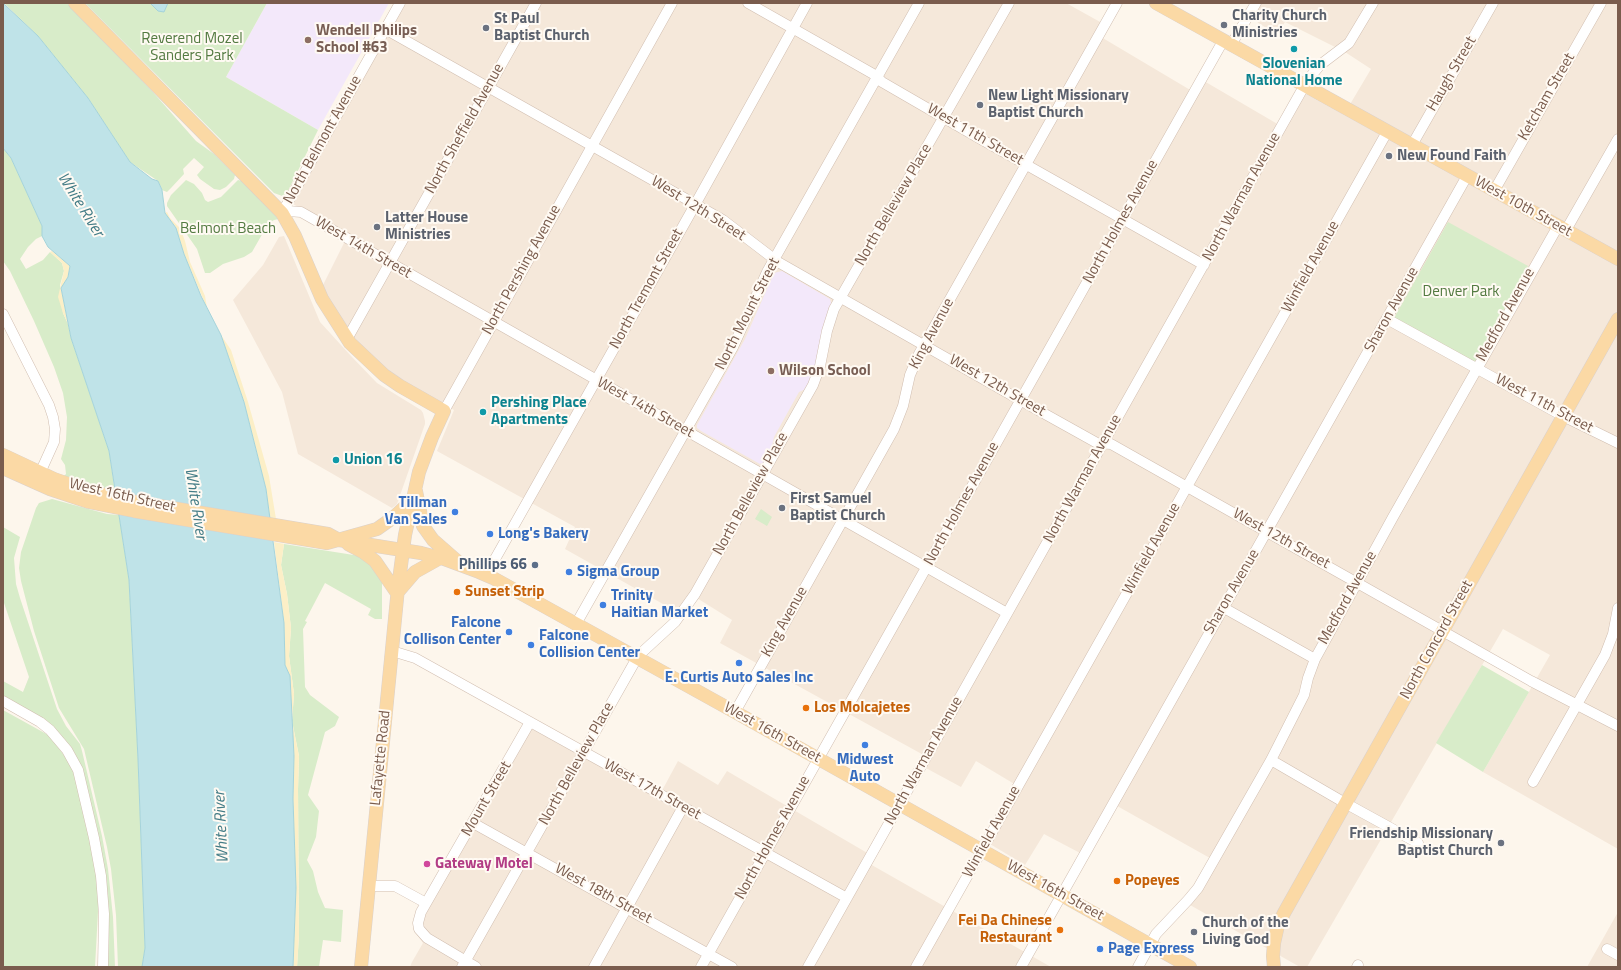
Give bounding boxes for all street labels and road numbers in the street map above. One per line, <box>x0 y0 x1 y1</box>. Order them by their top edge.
street label: Haugh Street <box>1423 33 1481 115</box>
street label: Ketcham Street <box>1515 50 1579 144</box>
street label: North Sheffield Avenue <box>422 61 508 197</box>
street label: North Belmont Avenue <box>280 73 366 207</box>
street label: West 11th Street <box>924 100 1026 170</box>
street label: North Warman Avenue <box>1199 130 1285 264</box>
street label: North Belleview Place <box>852 141 936 269</box>
street label: North Holmes Avenue <box>1080 157 1162 287</box>
street label: West 12th Street <box>647 173 749 245</box>
street label: West 10th Street <box>1471 173 1575 241</box>
street label: North Pershing Avenue <box>479 202 565 338</box>
street label: West 14th Street <box>312 213 414 283</box>
street label: Winfield Avenue <box>1278 218 1344 316</box>
street label: North Tremont Street <box>606 226 688 352</box>
street label: North Mount Street <box>712 255 784 373</box>
street label: Sharon Avenue <box>1361 264 1423 356</box>
street label: Medford Avenue <box>1473 265 1539 365</box>
street label: King Avenue <box>906 295 958 373</box>
street label: West 12th Street <box>946 351 1048 421</box>
street label: West 11th Street <box>1492 371 1596 437</box>
street label: West 14th Street <box>593 374 697 442</box>
street label: North Warman Avenue <box>1040 412 1126 546</box>
street label: North Belleview Place <box>710 429 792 559</box>
street label: North Holmes Avenue <box>921 439 1003 569</box>
street label: West 16th Street <box>67 475 177 517</box>
street label: Winfield Avenue <box>1119 500 1185 598</box>
street label: West 12th Street <box>1229 505 1333 573</box>
street label: Sharon Avenue <box>1200 546 1264 638</box>
street label: Medford Avenue <box>1315 548 1381 648</box>
street label: North Concord Street <box>1397 577 1477 703</box>
street label: King Avenue <box>758 584 812 660</box>
street label: North Warman Avenue <box>881 694 967 828</box>
street label: North Belleview Place <box>536 699 618 829</box>
street label: West 16th Street <box>720 699 824 767</box>
street label: Lafayette Road <box>367 710 395 806</box>
street label: West 17th Street <box>600 756 704 824</box>
street label: Mount Street <box>458 758 516 840</box>
street label: North Holmes Avenue <box>732 773 814 903</box>
street label: Winfield Avenue <box>959 783 1025 881</box>
street label: West 16th Street <box>1003 857 1107 925</box>
street label: West 18th Street <box>551 860 655 928</box>

